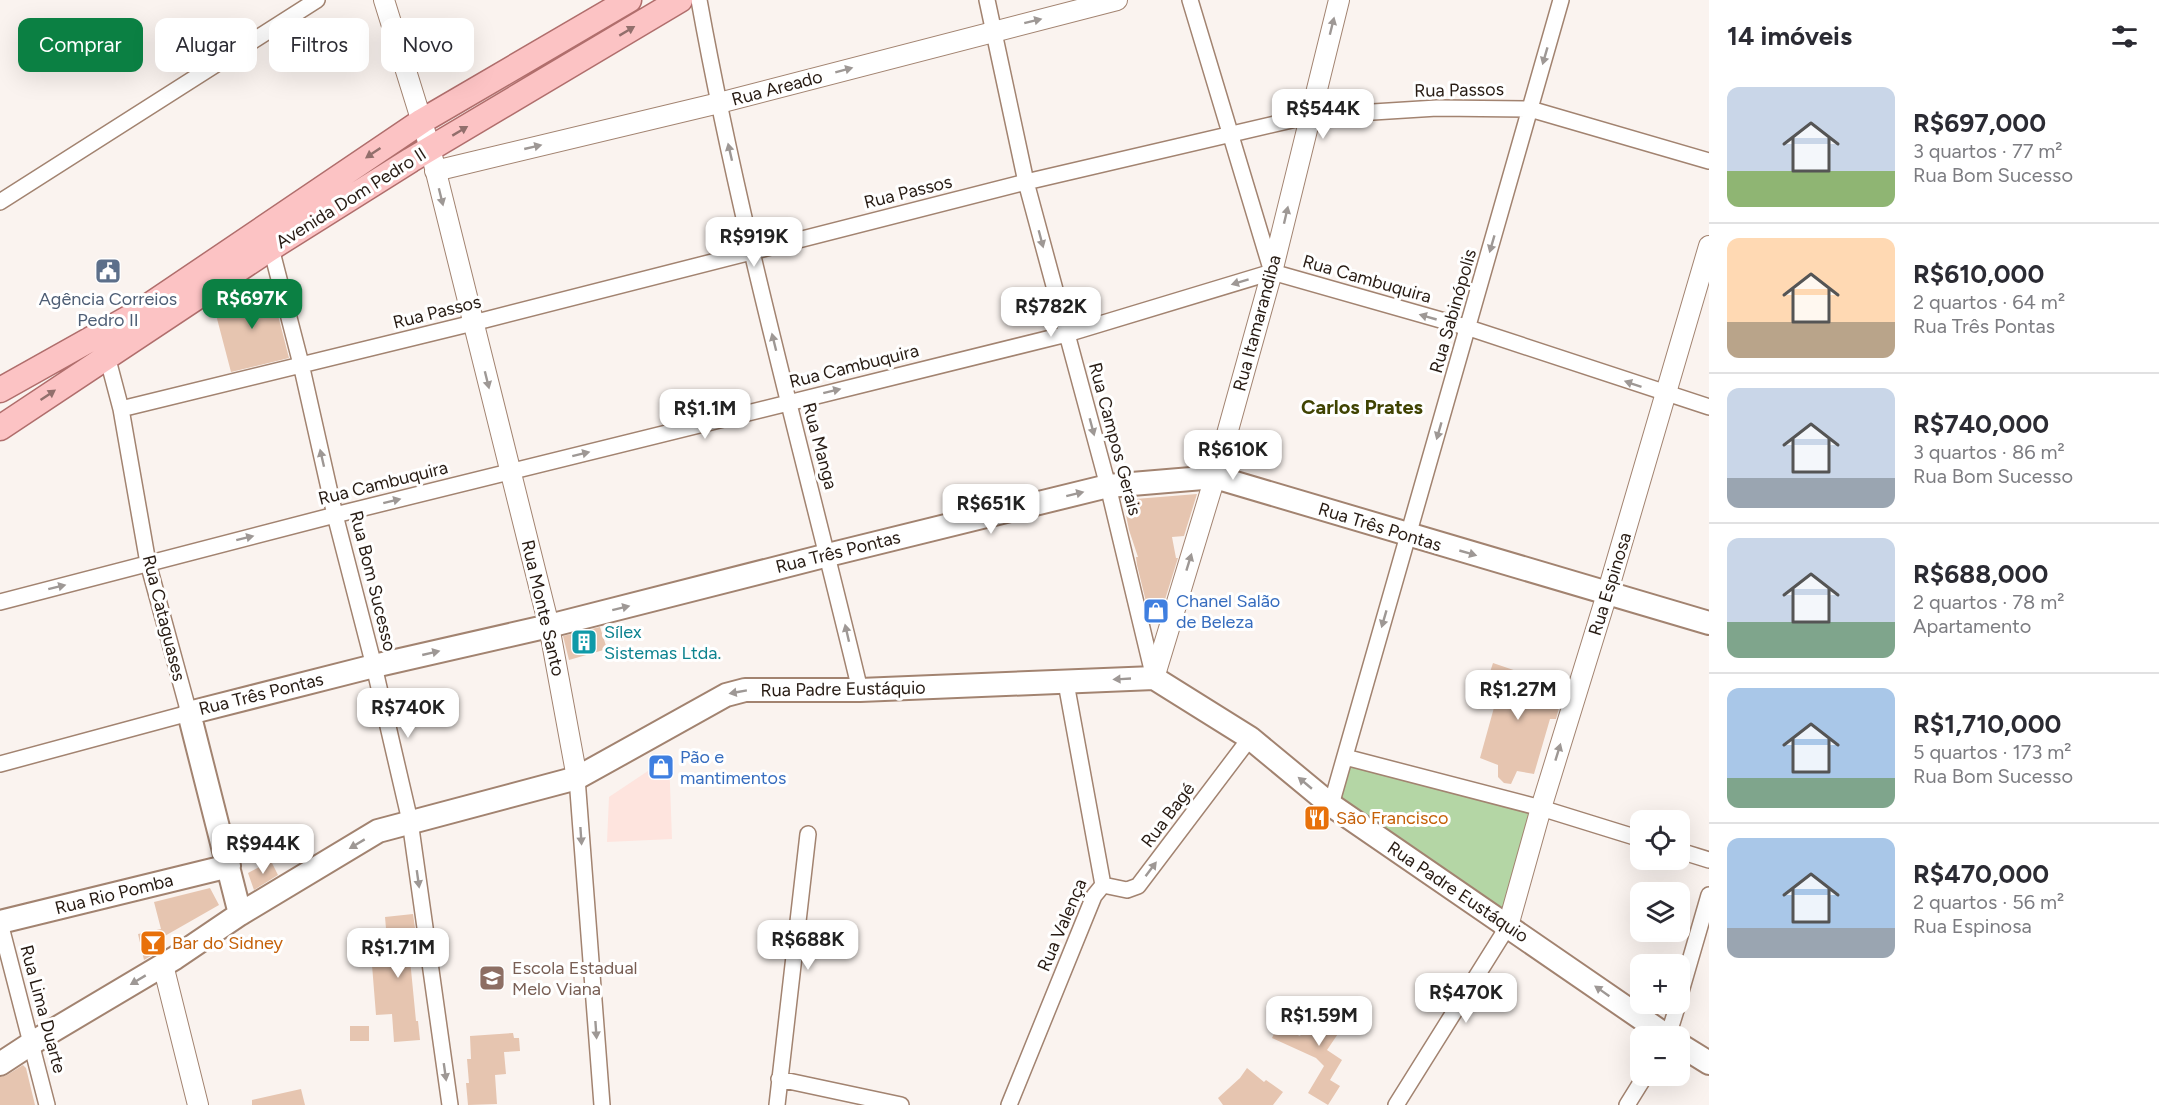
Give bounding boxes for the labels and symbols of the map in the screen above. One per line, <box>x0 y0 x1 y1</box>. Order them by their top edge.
one-way arrow <box>1024 16 1042 25</box>
one-way arrow <box>1328 17 1338 35</box>
one-way arrow <box>619 26 635 37</box>
one-way arrow <box>1540 47 1549 65</box>
street label: Rua Areado <box>729 65 825 111</box>
one-way arrow <box>835 65 853 75</box>
street label: Rua Passos <box>1414 78 1504 102</box>
pin: R$544K <box>1274 89 1372 140</box>
one-way arrow <box>452 125 468 136</box>
one-way arrow <box>523 142 542 152</box>
street label: Avenida Dom Pedro II <box>272 143 430 253</box>
one-way arrow <box>724 143 734 161</box>
one-way arrow <box>366 147 382 159</box>
street label: Rua Passos <box>862 170 954 214</box>
one-way arrow <box>437 188 447 207</box>
one-way arrow <box>1281 206 1291 225</box>
pin: R$919K <box>705 217 803 268</box>
one-way arrow <box>1037 229 1047 248</box>
one-way arrow <box>1487 235 1497 253</box>
street label: Rua Sabinópolis <box>1425 246 1481 376</box>
street label: Rua Cambuquira <box>1300 250 1434 308</box>
street label: Rua Itamarandiba <box>1228 253 1286 393</box>
public building icon: Agência Correios Pedro II <box>93 256 123 286</box>
one-way arrow <box>1231 278 1249 287</box>
pin: R$697K <box>203 279 301 330</box>
pin: R$782K <box>1002 287 1100 338</box>
place label: Agência Correios Pedro II <box>39 288 177 331</box>
street label: Rua Passos <box>391 290 483 334</box>
one-way arrow <box>1419 311 1437 321</box>
one-way arrow <box>768 333 778 351</box>
street label: Rua Cambuquira <box>787 339 921 393</box>
street label: Rua Campos Gerais <box>1084 360 1146 518</box>
one-way arrow <box>483 371 493 389</box>
one-way arrow <box>1624 378 1642 388</box>
one-way arrow <box>822 386 841 396</box>
one-way arrow <box>40 389 56 401</box>
pin: R$1.1M <box>656 389 754 440</box>
district label: Carlos Prates <box>1301 395 1423 419</box>
street label: Rua Manga <box>798 400 842 492</box>
one-way arrow <box>1088 418 1097 436</box>
one-way arrow <box>1434 422 1443 440</box>
pin: R$610K <box>1184 430 1282 481</box>
one-way arrow <box>572 448 590 458</box>
one-way arrow <box>317 449 327 467</box>
street label: Rua Cambuquira <box>316 456 450 510</box>
pin: R$651K <box>942 484 1040 535</box>
one-way arrow <box>1066 488 1084 498</box>
one-way arrow <box>383 496 401 505</box>
street label: Rua Três Pontas <box>1316 498 1444 556</box>
street label: Rua Bom Sucesso <box>345 508 401 654</box>
street label: Rua Três Pontas <box>773 526 903 578</box>
street label: Rua Espinosa <box>1584 530 1636 638</box>
one-way arrow <box>236 533 255 543</box>
street label: Rua Monte Santo <box>517 538 569 678</box>
one-way arrow <box>1459 549 1477 558</box>
one-way arrow <box>1185 552 1194 570</box>
street label: Rua Cataguases <box>138 553 190 683</box>
one-way arrow <box>48 582 66 591</box>
place label: Chanel Salão de Beleza <box>1176 590 1280 633</box>
shop icon: Chanel Salão de Beleza <box>1141 596 1171 626</box>
one-way arrow <box>612 602 630 612</box>
one-way arrow <box>1379 610 1388 628</box>
place label: Sílex Sistemas Ltda. <box>604 621 721 664</box>
one-way arrow <box>841 624 851 642</box>
building icon: Sílex Sistemas Ltda. <box>569 627 599 657</box>
one-way arrow <box>422 647 441 657</box>
street label: Rua Três Pontas <box>196 668 326 720</box>
pin: R$1.27M <box>1463 670 1573 721</box>
one-way arrow <box>1112 675 1131 684</box>
street label: Rua Padre Eustáquio <box>760 677 926 701</box>
pin: R$740K <box>359 688 457 739</box>
one-way arrow <box>729 688 748 697</box>
one-way arrow <box>1554 743 1563 761</box>
place label: Pão e mantimentos <box>680 746 786 789</box>
shop icon: Pão e mantimentos <box>646 752 676 782</box>
one-way arrow <box>1297 777 1312 789</box>
street label: Rua Bagé <box>1136 778 1200 852</box>
restaurant icon: São Francisco <box>1302 803 1332 833</box>
place label: São Francisco <box>1336 807 1448 829</box>
pin: R$944K <box>214 824 312 875</box>
one-way arrow <box>577 826 586 845</box>
street label: Rua Padre Eustáquio <box>1383 837 1533 947</box>
one-way arrow <box>349 838 365 849</box>
one-way arrow <box>1145 861 1157 876</box>
street label: Rua Rio Pomba <box>53 869 175 919</box>
one-way arrow <box>414 869 423 888</box>
street label: Rua Valença <box>1033 875 1091 975</box>
pin: R$688K <box>759 920 857 971</box>
bar icon: Bar do Sidney <box>138 928 168 958</box>
pin: R$1.71M <box>343 928 453 979</box>
place label: Bar do Sidney <box>172 932 284 954</box>
street label: Rua Lima Duarte <box>15 943 71 1076</box>
place label: Escola Estadual Melo Viana <box>512 957 638 1000</box>
school or university icon: Escola Estadual Melo Viana <box>477 963 507 993</box>
pin: R$470K <box>1417 973 1515 1024</box>
one-way arrow <box>129 975 146 985</box>
one-way arrow <box>1594 985 1610 997</box>
pin: R$1.59M <box>1264 996 1374 1047</box>
one-way arrow <box>591 1021 601 1040</box>
one-way arrow <box>440 1062 450 1081</box>

